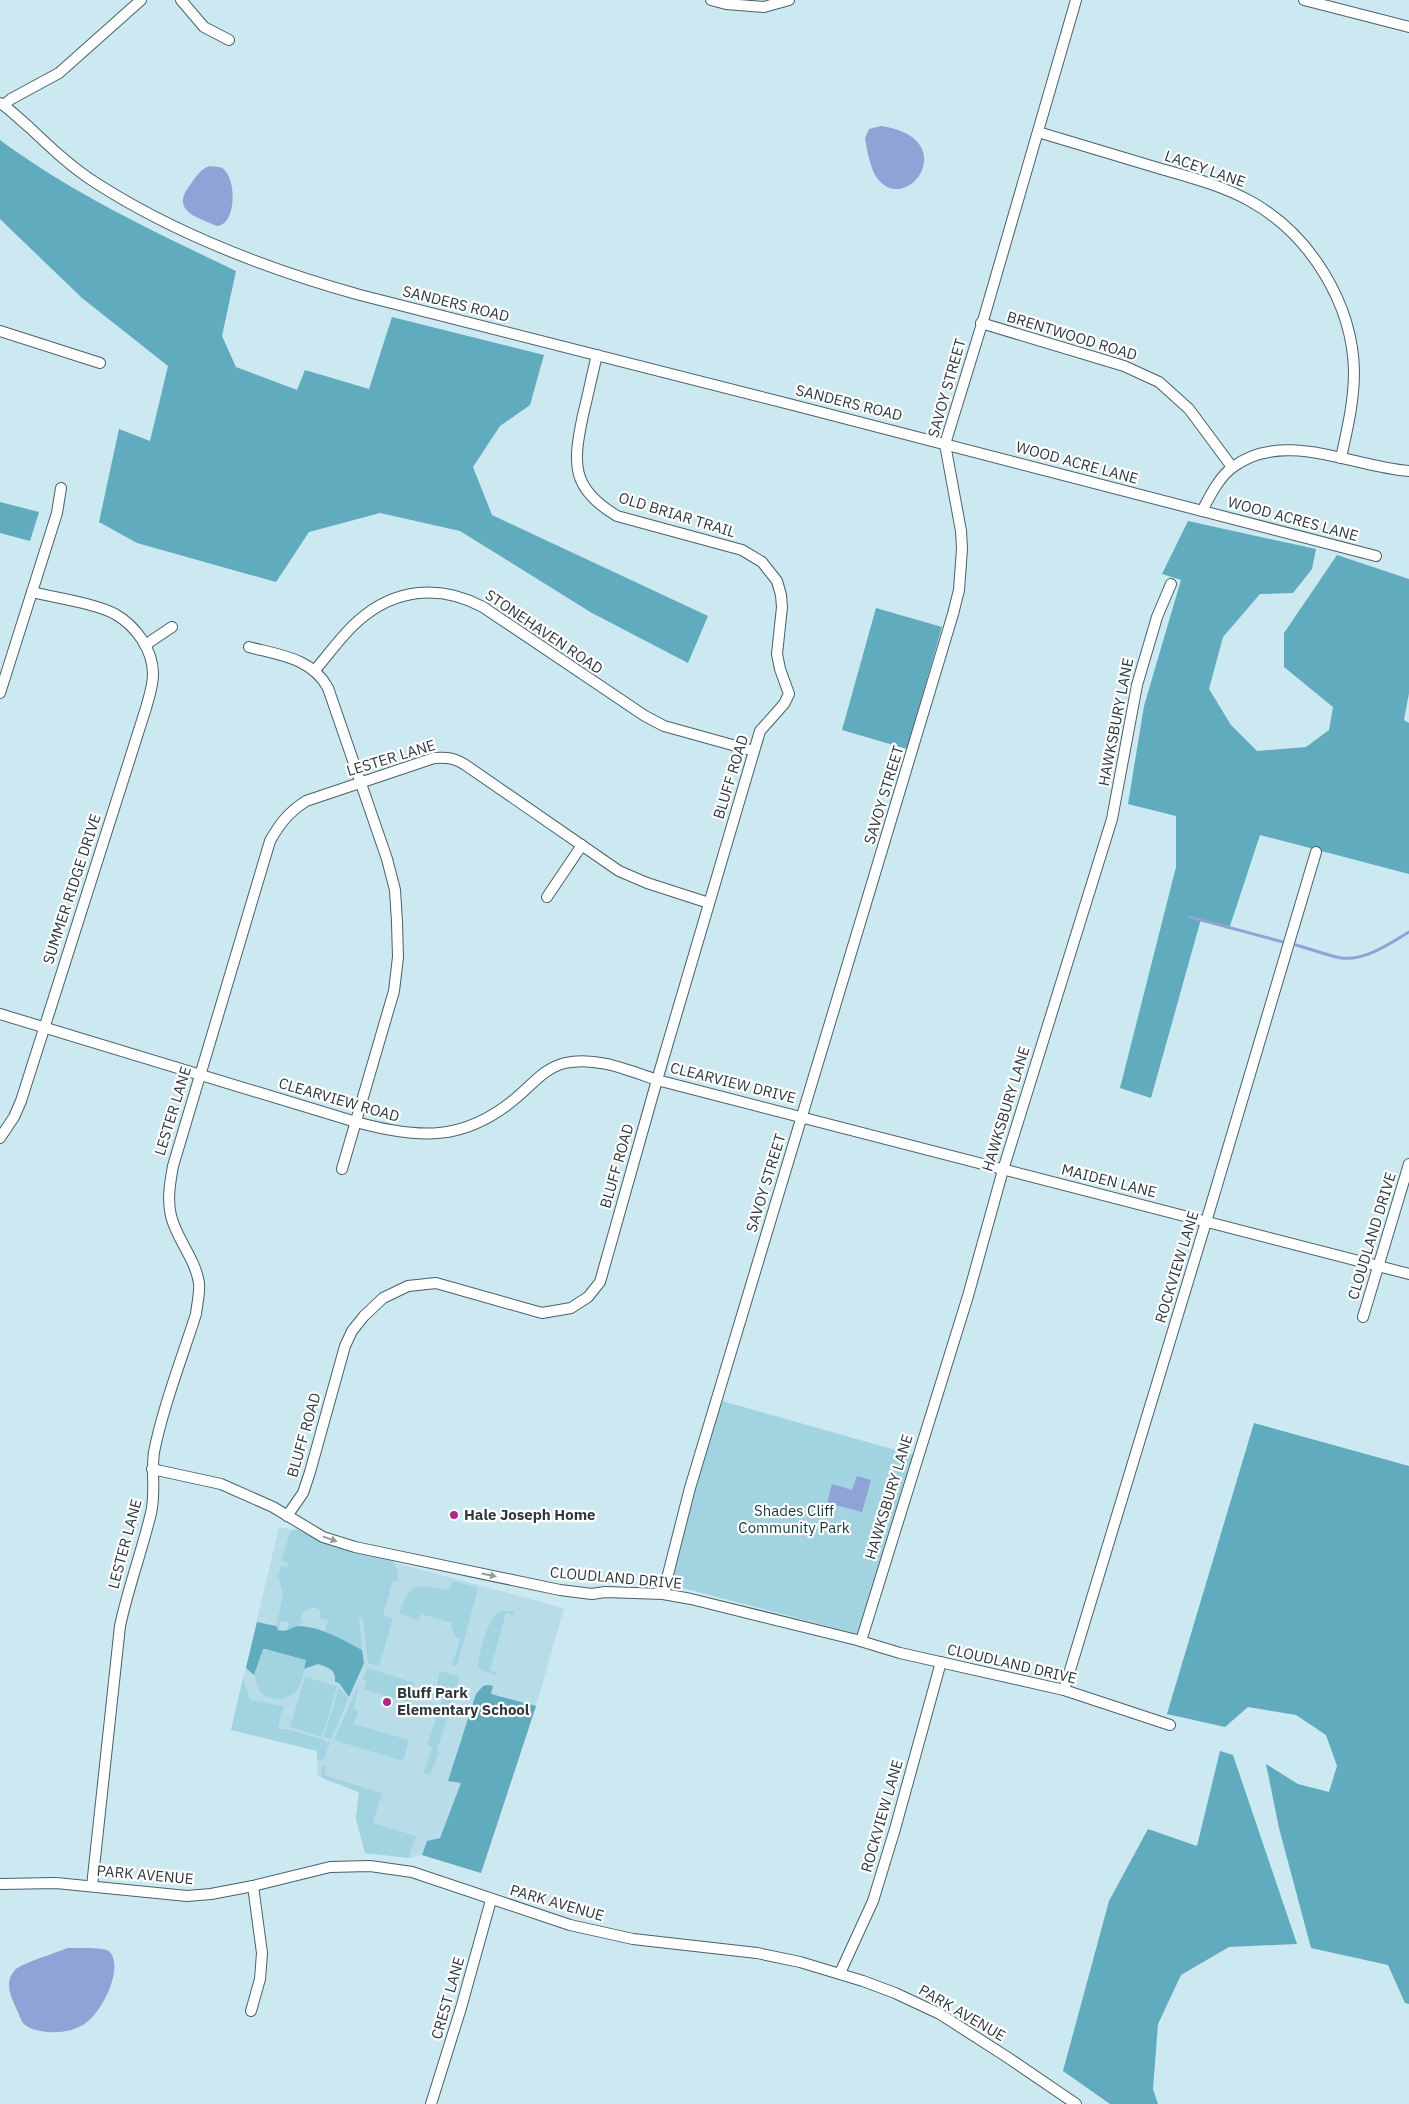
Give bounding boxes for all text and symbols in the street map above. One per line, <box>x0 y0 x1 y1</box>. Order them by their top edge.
street label: LACEY LANE <box>1162 146 1248 191</box>
street label: SANDERS ROAD <box>401 281 511 326</box>
street label: BRENTWOOD ROAD <box>1005 307 1140 364</box>
street label: SAVOY STREET <box>923 336 970 440</box>
street label: SANDERS ROAD <box>794 380 904 425</box>
street label: WOOD ACRE LANE <box>1014 437 1140 488</box>
street label: OLD BRIAR TRAIL <box>616 488 738 541</box>
street label: WOOD ACRES LANE <box>1226 492 1360 545</box>
street label: STONEHAVEN ROAD <box>482 585 607 678</box>
street label: HAWKSBURY LANE <box>1094 656 1137 787</box>
street label: BLUFF ROAD <box>709 733 752 821</box>
street label: LESTER LANE <box>344 735 438 780</box>
street label: SAVOY STREET <box>860 743 908 846</box>
street label: SUMMER RIDGE DRIVE <box>38 811 105 966</box>
street label: HAWKSBURY LANE <box>977 1044 1034 1174</box>
street label: CLEARVIEW DRIVE <box>668 1058 798 1107</box>
street label: LESTER LANE <box>150 1064 195 1158</box>
street label: CLEARVIEW ROAD <box>277 1073 402 1126</box>
street label: BLUFF ROAD <box>595 1121 638 1210</box>
street label: SAVOY STREET <box>742 1131 790 1234</box>
street label: MAIDEN LANE <box>1060 1159 1159 1202</box>
street label: CLOUDLAND DRIVE <box>1343 1170 1400 1302</box>
street label: ROCKVIEW LANE <box>1150 1208 1203 1325</box>
street label: BLUFF ROAD <box>282 1390 325 1479</box>
street label: HAWKSBURY LANE <box>860 1432 917 1562</box>
street label: LESTER LANE <box>103 1497 146 1591</box>
park label: Shades Cliff Community Park <box>738 1501 850 1537</box>
place label: Hale Joseph Home <box>464 1505 596 1524</box>
marker: Hale Joseph Home <box>448 1509 460 1521</box>
one-way arrow <box>323 1536 338 1543</box>
street label: CLOUDLAND DRIVE <box>549 1562 683 1593</box>
one-way arrow <box>481 1572 497 1580</box>
street label: CLOUDLAND DRIVE <box>945 1639 1079 1688</box>
place label: Bluff Park Elementary School <box>397 1683 530 1719</box>
marker: Bluff Park Elementary School <box>381 1696 393 1708</box>
street label: ROCKVIEW LANE <box>856 1757 907 1874</box>
street label: PARK AVENUE <box>96 1861 194 1888</box>
street label: PARK AVENUE <box>508 1880 606 1925</box>
street label: CREST LANE <box>427 1954 468 2041</box>
street label: PARK AVENUE <box>915 1980 1009 2045</box>

